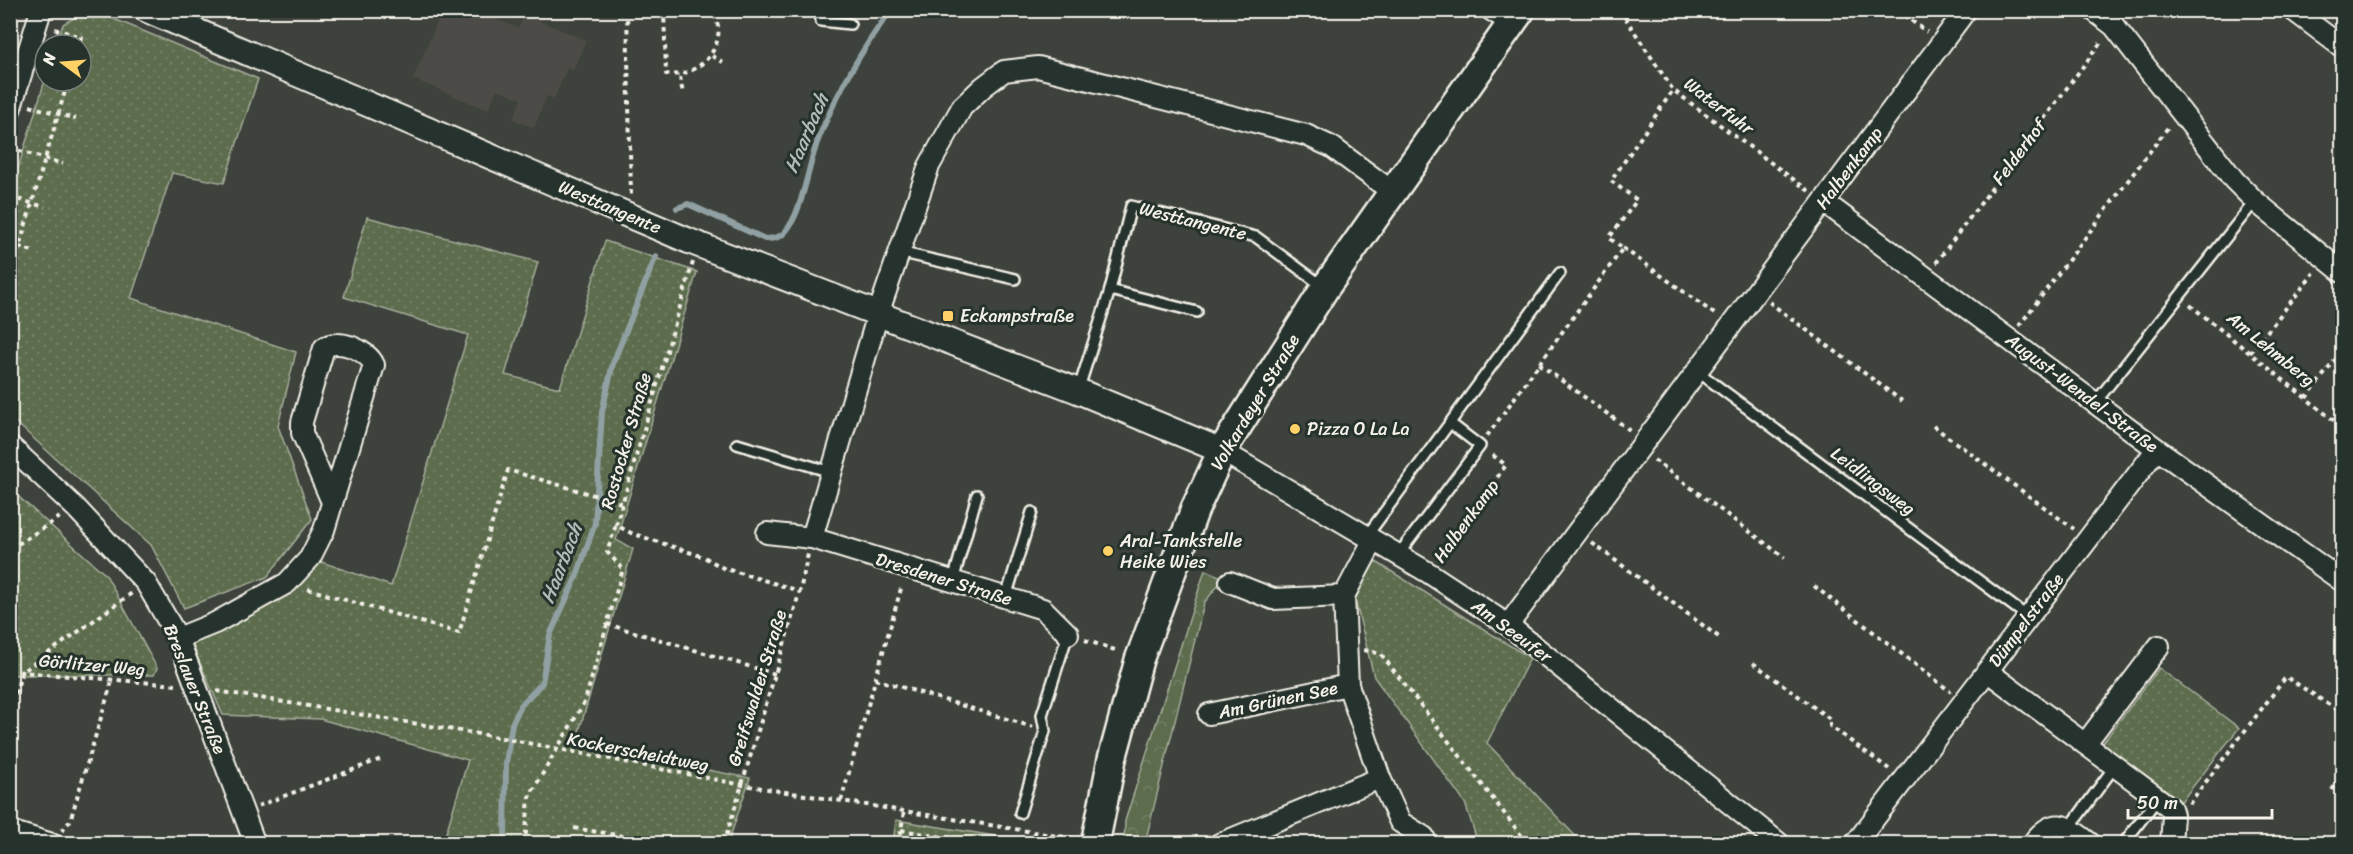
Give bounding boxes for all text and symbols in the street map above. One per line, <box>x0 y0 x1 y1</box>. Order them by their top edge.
north arrow <box>33 33 93 93</box>
text: N <box>33 49 65 69</box>
street label: Waterfuhr <box>1677 69 1763 144</box>
water label: Haarbach <box>774 86 839 179</box>
street label: Felderhof <box>1983 110 2056 192</box>
street label: Halbenkamp <box>1807 119 1891 217</box>
street label: Westtangente <box>553 171 667 243</box>
street label: Westtangente <box>1136 192 1250 250</box>
place label: Eckampstraße <box>960 300 1074 332</box>
street label: Am Lehmberg <box>2219 302 2323 395</box>
marker: Eckampstraße <box>941 309 955 323</box>
street label: August-Wendel-Straße <box>1998 324 2166 462</box>
street label: Volkardeyer Straße <box>1201 327 1309 477</box>
street label: Rostocker Straße <box>591 369 661 513</box>
place label: Pizza O La La <box>1307 413 1409 445</box>
marker: Pizza O La La <box>1288 422 1302 436</box>
street label: Leidlingsweg <box>1823 438 1923 524</box>
street label: Halbenkamp <box>1424 472 1508 570</box>
water label: Haarbach <box>530 516 593 608</box>
place label: Aral-Tankstelle Heike Wies <box>1119 525 1242 578</box>
street label: Dresdener Straße <box>872 543 1016 615</box>
marker: Aral-Tankstelle Heike Wies <box>1101 544 1115 558</box>
street label: Dümpelstraße <box>1980 565 2073 674</box>
street label: Am Seeufer <box>1464 590 1561 673</box>
street label: Greifswalder Straße <box>718 606 796 770</box>
street label: Breslauer Straße <box>154 619 236 759</box>
street label: Görlitzer Weg <box>38 644 146 686</box>
street label: Am Grünen See <box>1214 672 1341 728</box>
street label: Kockerscheidtweg <box>564 723 712 781</box>
scale bar <box>2128 782 2272 820</box>
text: 50 m <box>2137 787 2178 819</box>

